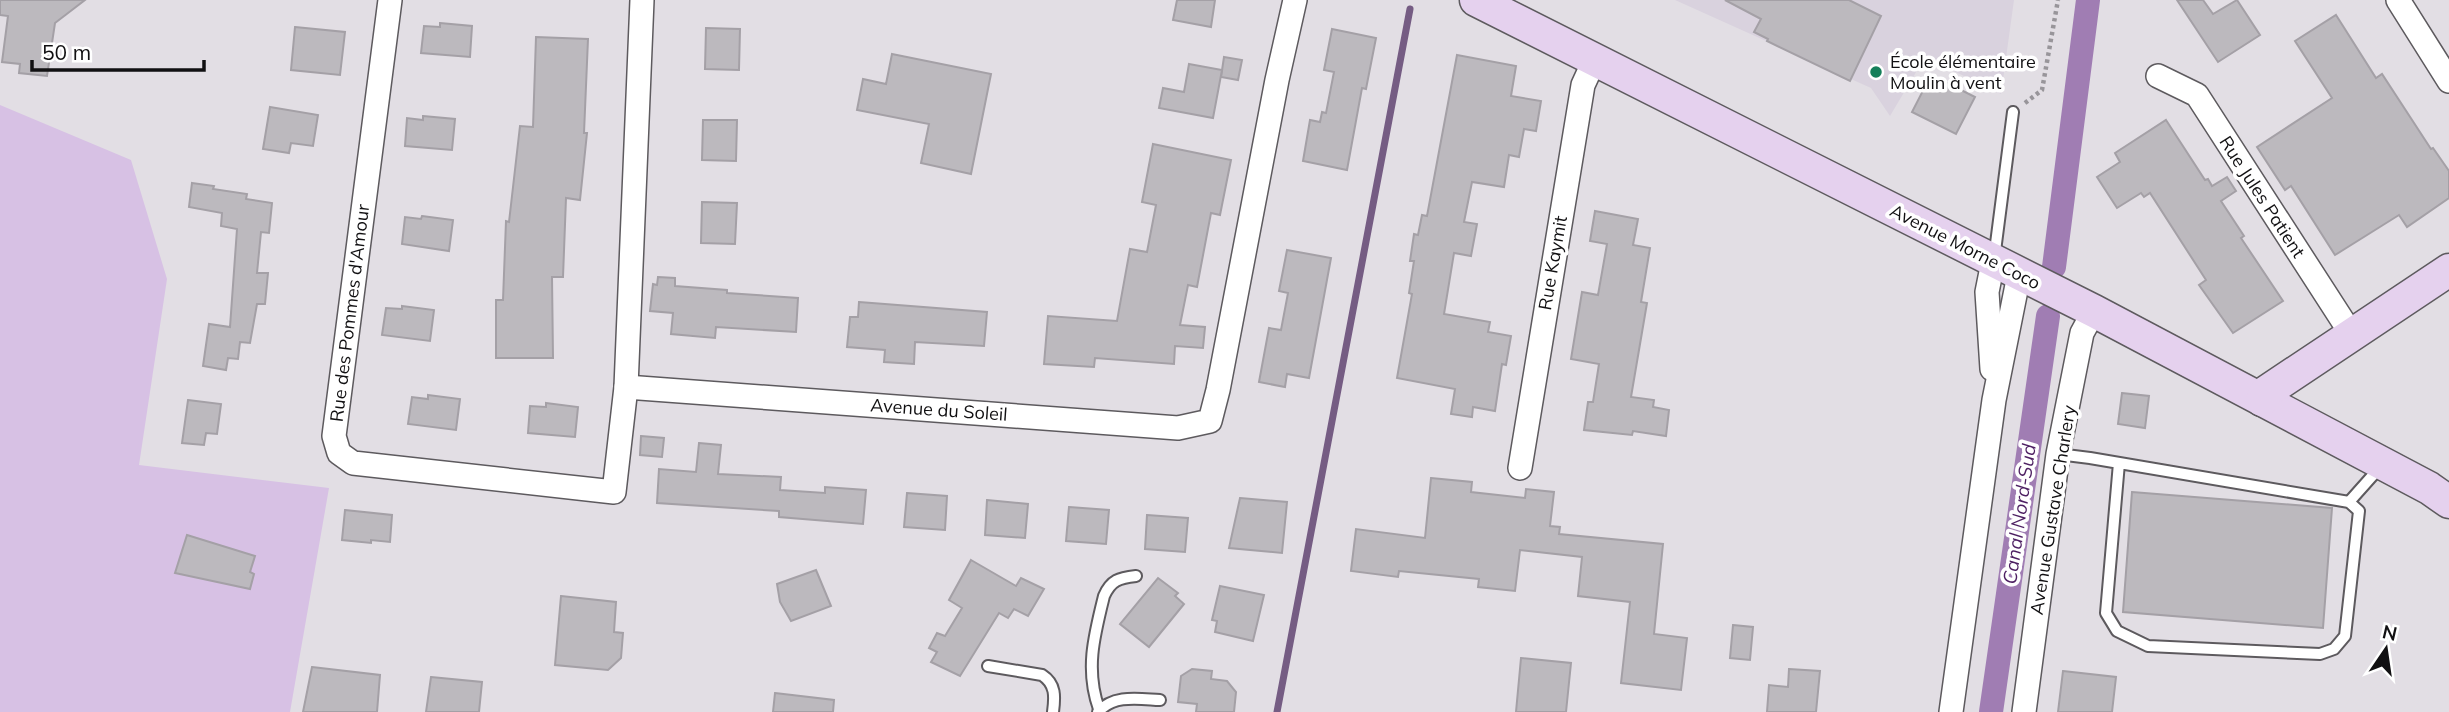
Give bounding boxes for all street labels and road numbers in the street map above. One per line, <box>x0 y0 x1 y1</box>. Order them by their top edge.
street label: Rue Jules Patient <box>2214 131 2310 262</box>
street label: Avenue Morne Coco <box>1886 199 2044 294</box>
street label: Rue des Pommes d'Amour <box>325 202 374 423</box>
street label: Rue Kaymit <box>1533 214 1572 312</box>
street label: Avenue du Soleil <box>870 393 1008 426</box>
street label: Avenue Gustave Charlery <box>2025 403 2080 616</box>

